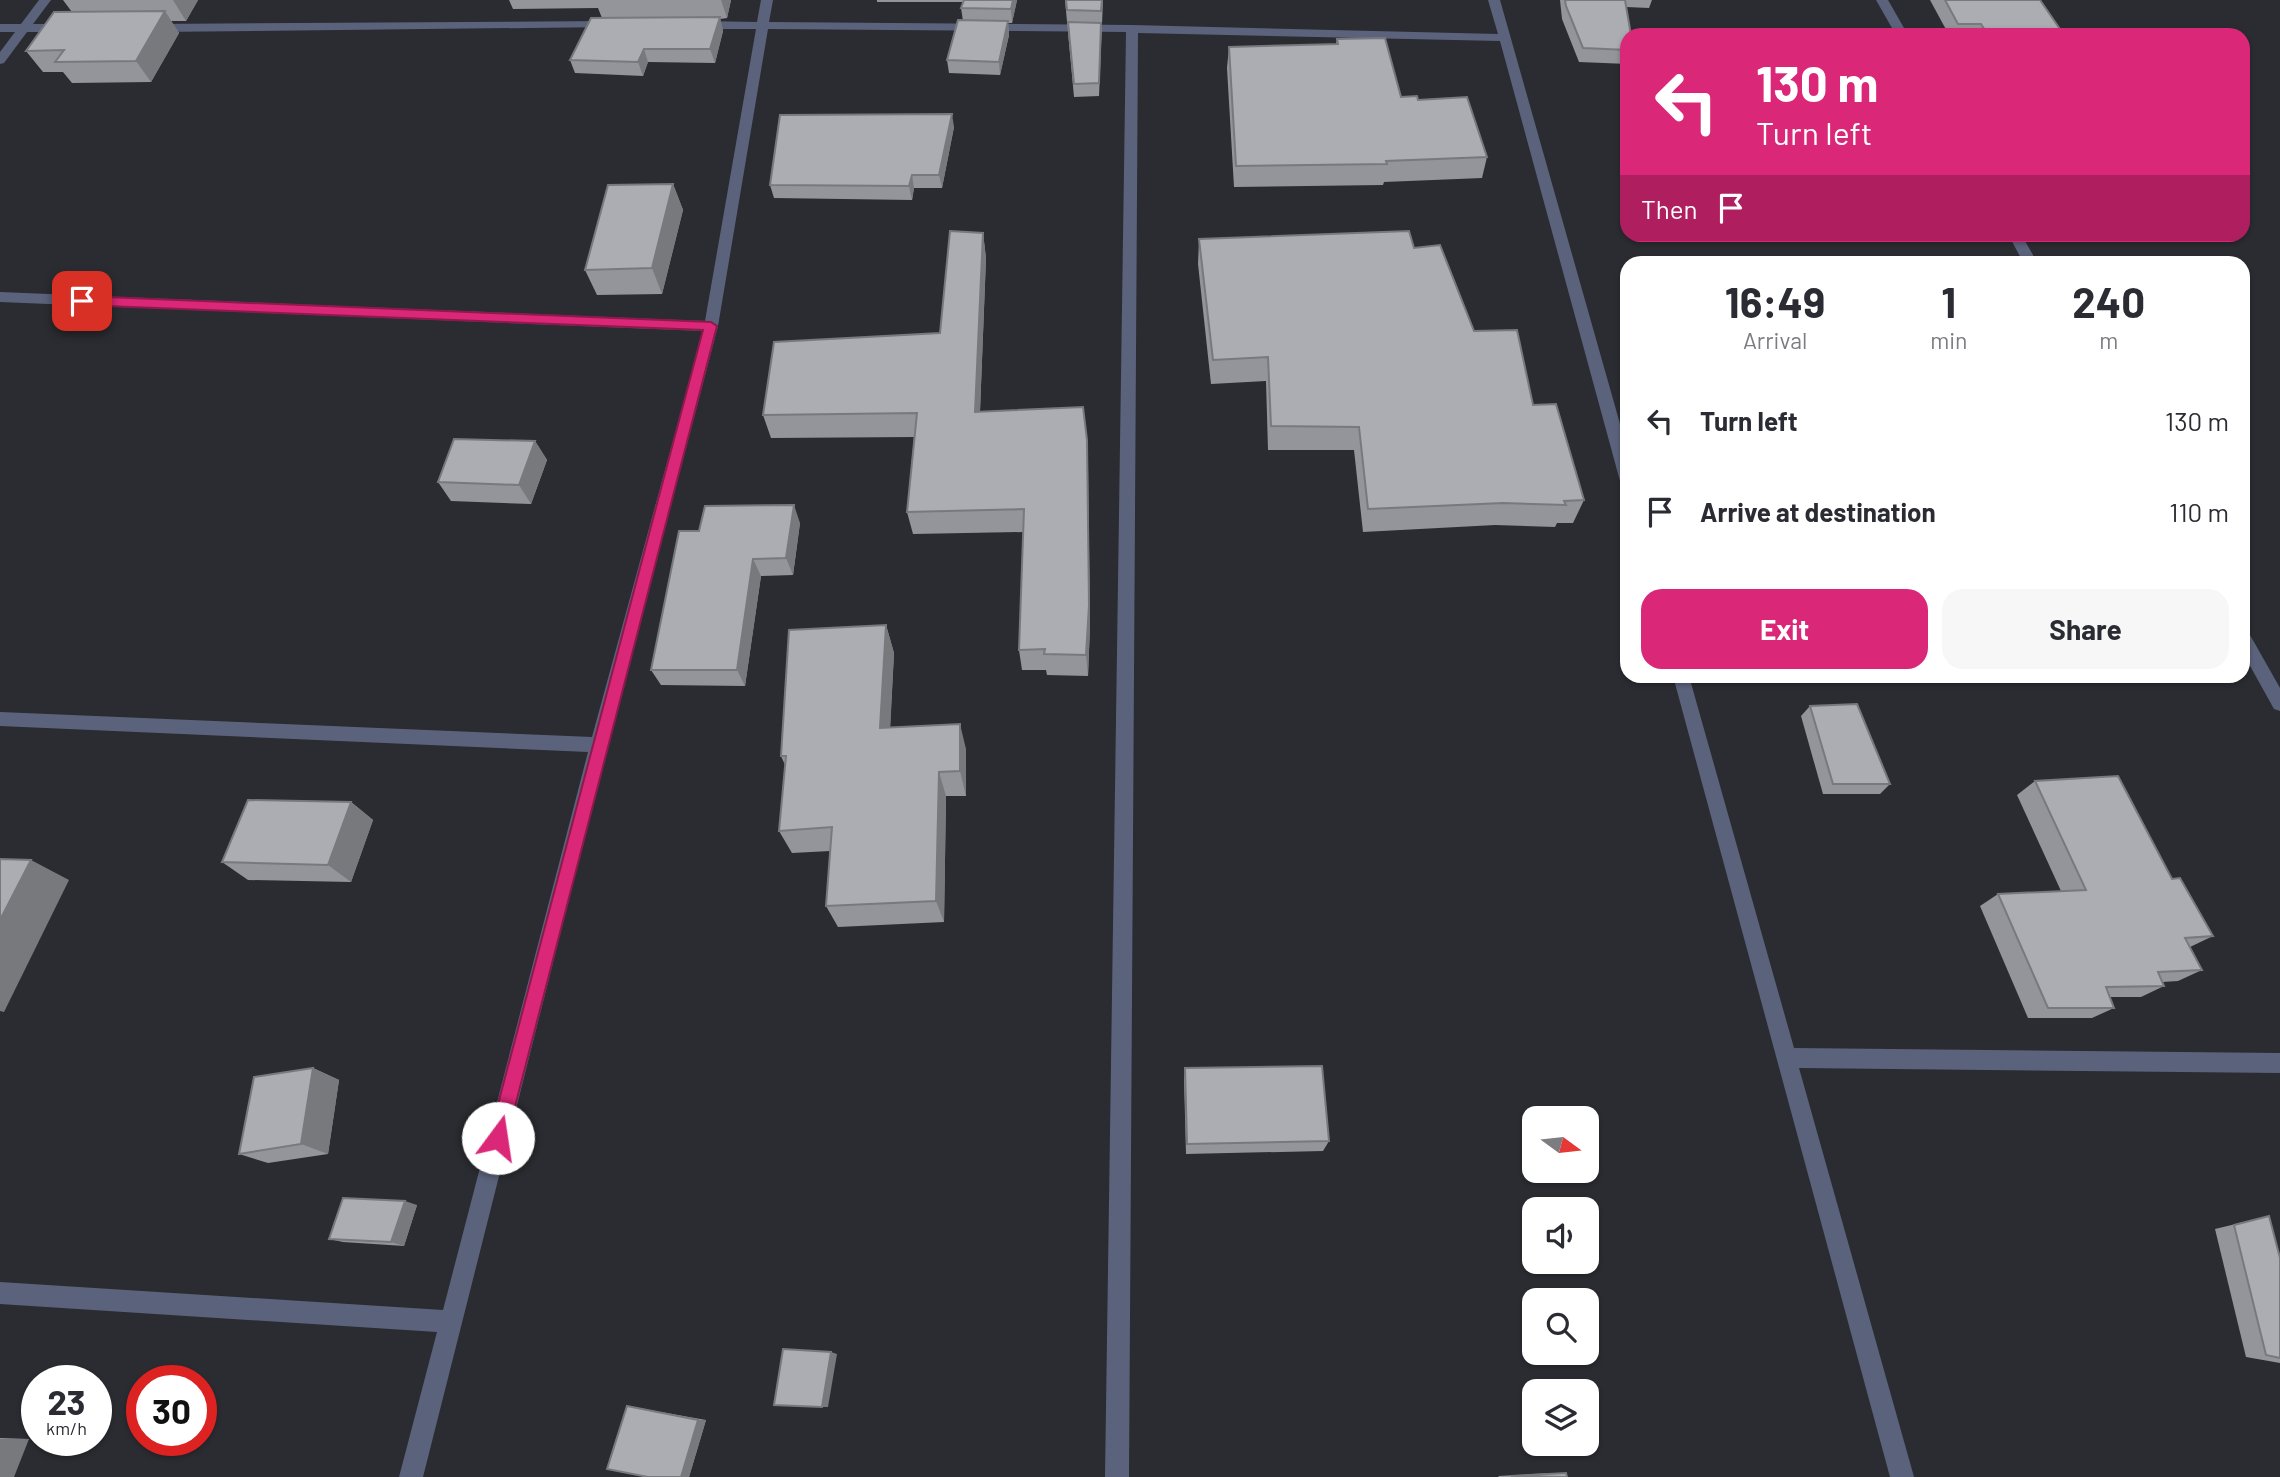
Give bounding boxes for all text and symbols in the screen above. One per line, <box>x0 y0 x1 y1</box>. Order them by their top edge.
text: 130 m <box>1756 53 1878 112</box>
icon: left <box>1641 56 1732 147</box>
text: Turn left <box>1756 113 1873 151</box>
icon: arrive <box>1712 189 1750 227</box>
text: Then <box>1641 193 1698 224</box>
pin <box>52 271 112 331</box>
text: 16:49 <box>1725 276 1825 326</box>
text: 1 <box>1941 276 1956 326</box>
text: 240 <box>2072 276 2145 326</box>
icon: arrive <box>63 282 101 320</box>
text: Arrival <box>1743 326 1807 354</box>
text: min <box>1930 326 1967 354</box>
text: m <box>2099 326 2118 354</box>
icon: left <box>1641 402 1679 440</box>
text: Turn left <box>1700 405 1798 436</box>
text: 130 m <box>2165 405 2229 436</box>
icon: arrive <box>1641 493 1679 531</box>
text: Arrive at destination <box>1700 496 1936 527</box>
text: 110 m <box>2169 496 2229 527</box>
button: Exit <box>1641 589 1928 669</box>
button: Share <box>1942 589 2229 669</box>
position arrow <box>461 1101 535 1175</box>
north arrow <box>1522 1106 1600 1183</box>
map controls <box>1522 1106 1599 1456</box>
button: sound <box>1522 1197 1599 1274</box>
button: search <box>1522 1288 1599 1365</box>
speed limit sign: 30 <box>126 1365 217 1456</box>
button: layers <box>1522 1379 1599 1456</box>
text: 23 <box>47 1380 86 1422</box>
text: km/h <box>46 1417 87 1439</box>

